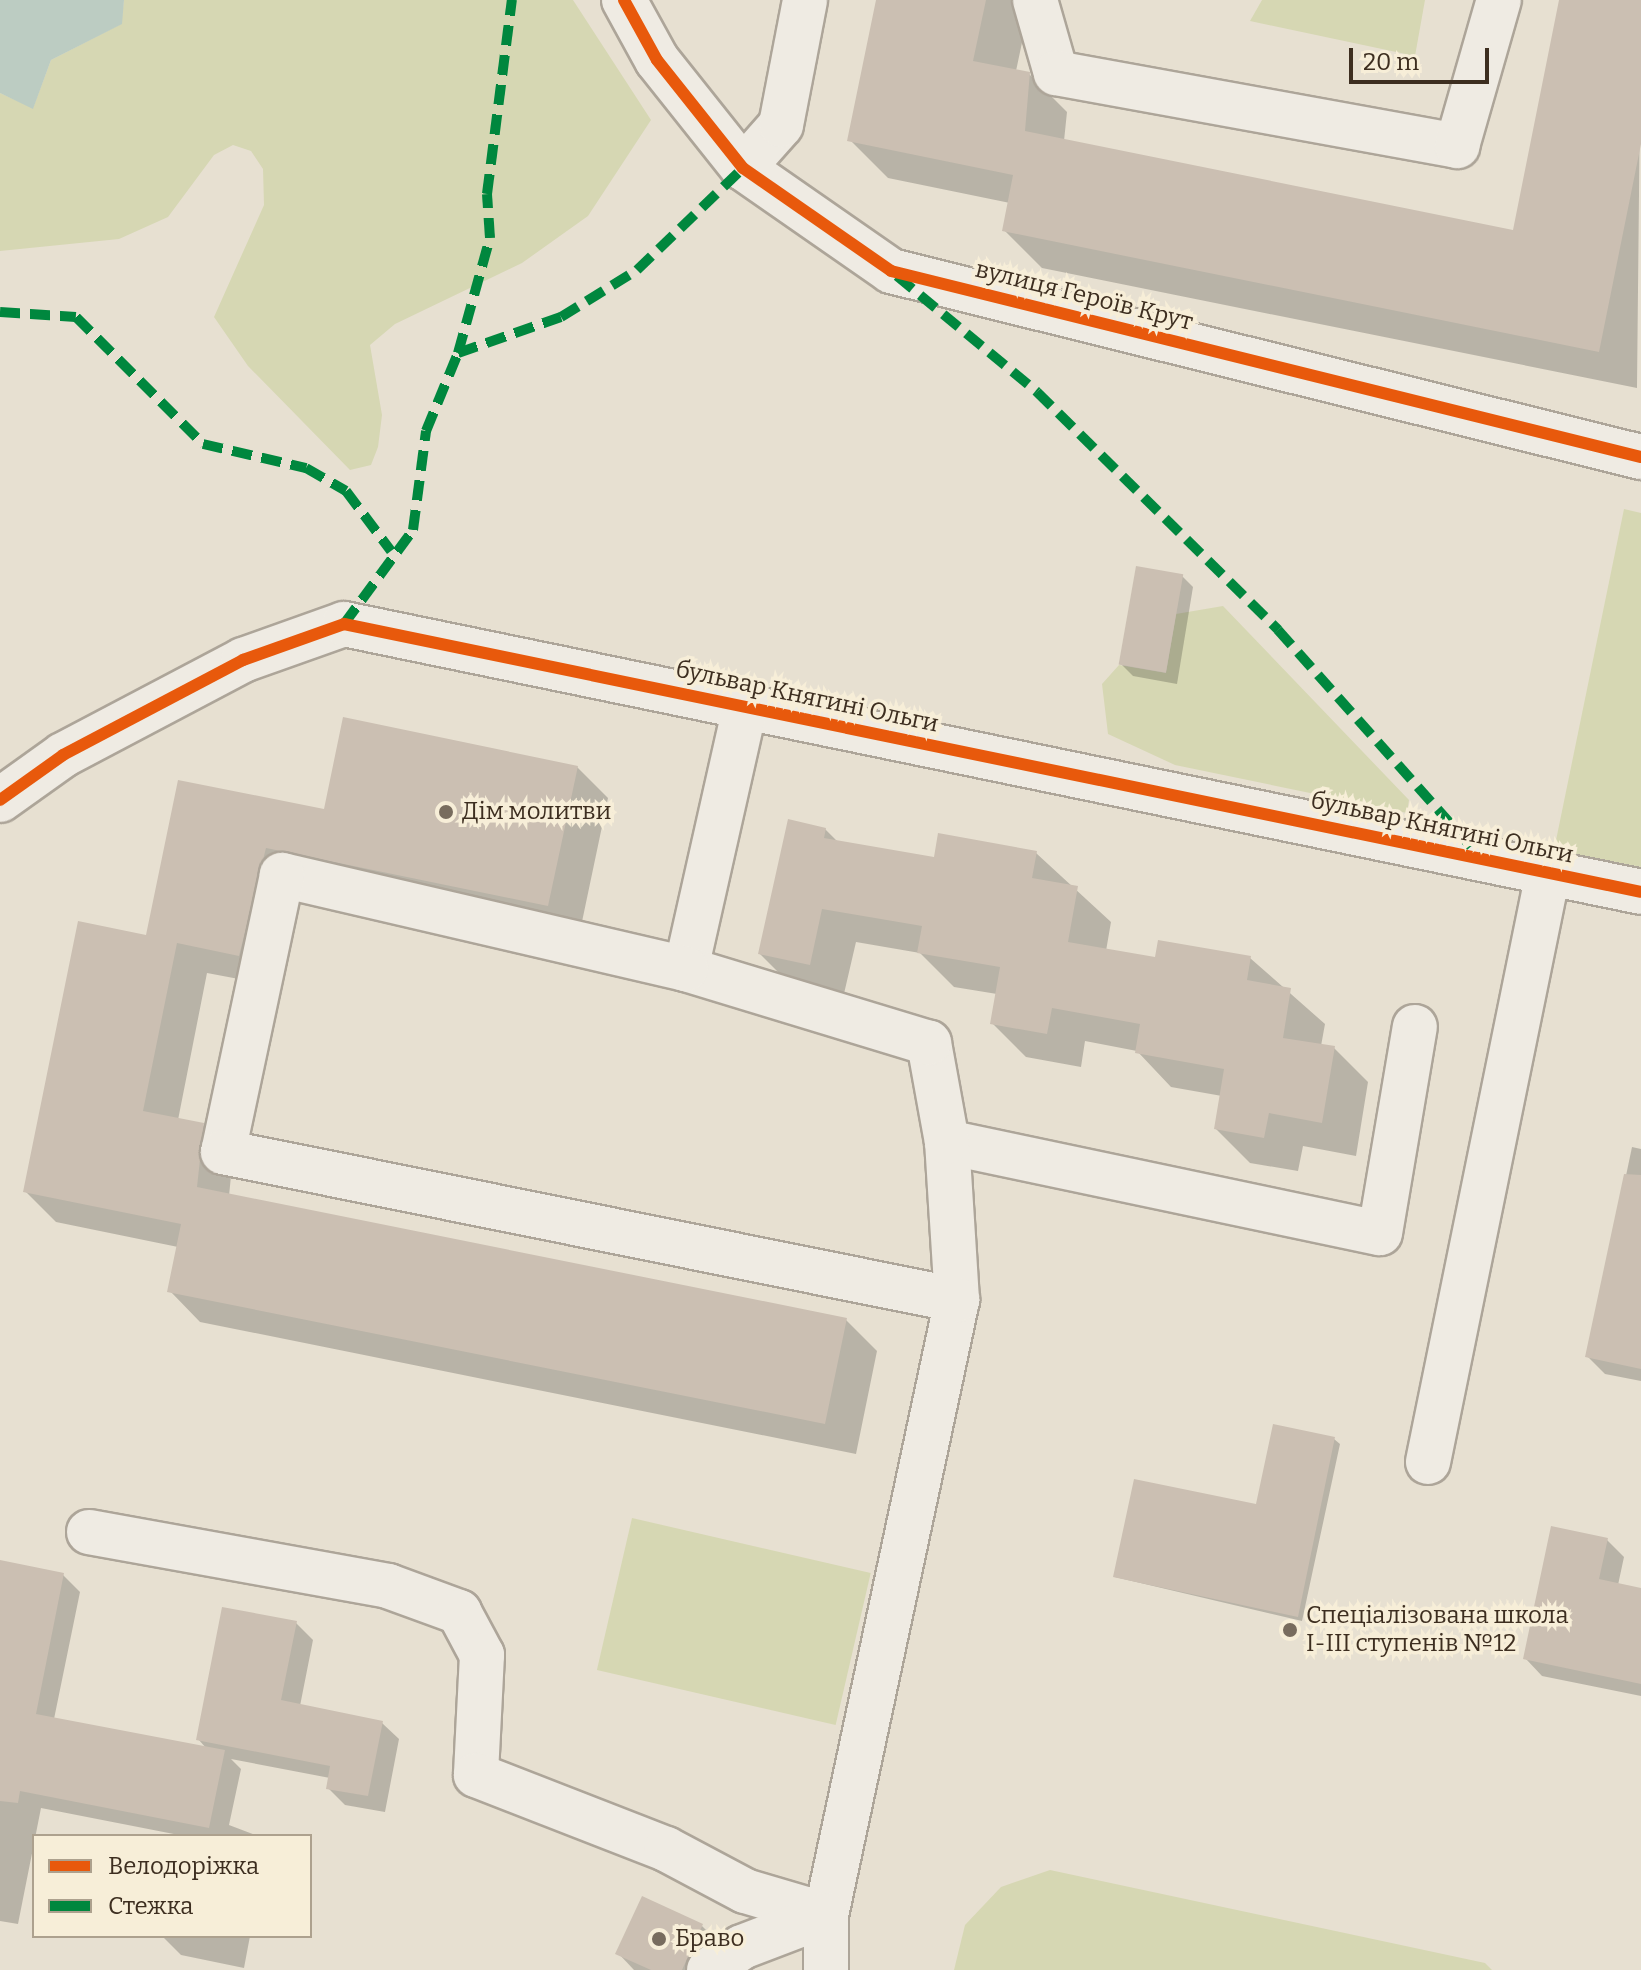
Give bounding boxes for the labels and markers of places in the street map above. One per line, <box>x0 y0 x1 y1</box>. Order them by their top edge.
place label: Дім молитви <box>462 798 611 826</box>
marker: Дім молитви <box>437 803 455 821</box>
place label: Спеціалізована школа І-ІІІ ступенів №12 <box>1306 1602 1569 1658</box>
marker: Спеціалізована школа І-ІІІ ступенів №12 <box>1281 1621 1299 1639</box>
place label: Браво <box>675 1925 744 1953</box>
marker: Браво <box>650 1930 668 1948</box>

